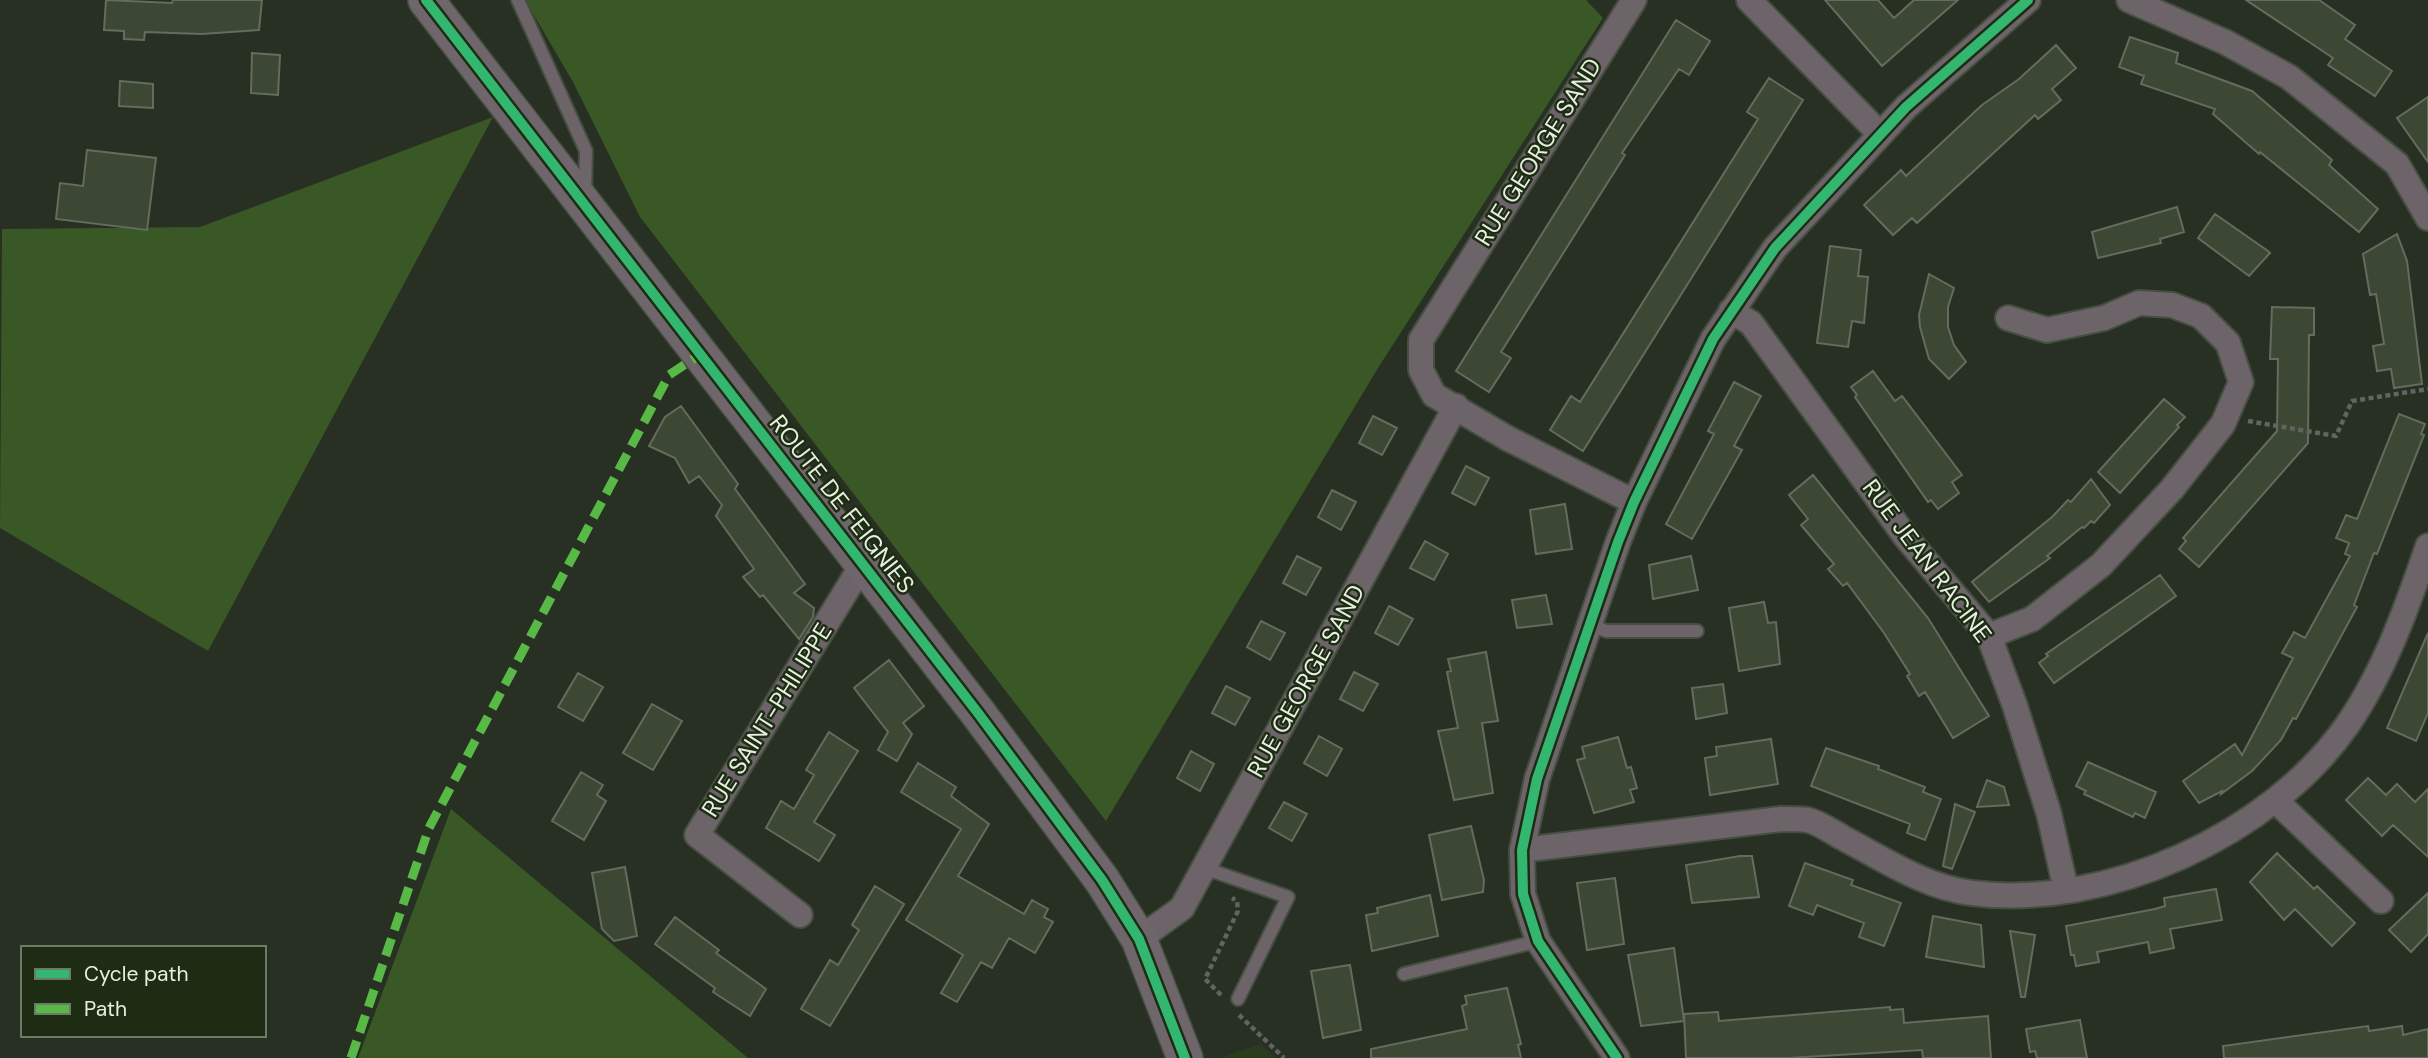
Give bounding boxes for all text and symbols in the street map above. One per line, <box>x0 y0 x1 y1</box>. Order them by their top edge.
street label: RUE GEORGE SAND <box>1467 52 1608 251</box>
street label: ROUTE DE FEIGNIES <box>763 408 922 599</box>
street label: RUE JEAN RACINE <box>1856 473 1999 649</box>
street label: RUE GEORGE SAND <box>1240 579 1371 783</box>
street label: RUE SAINT-PHILIPPE <box>694 617 839 822</box>
legend <box>21 946 266 1037</box>
text: Cycle path <box>84 960 189 988</box>
text: Path <box>84 995 127 1023</box>

